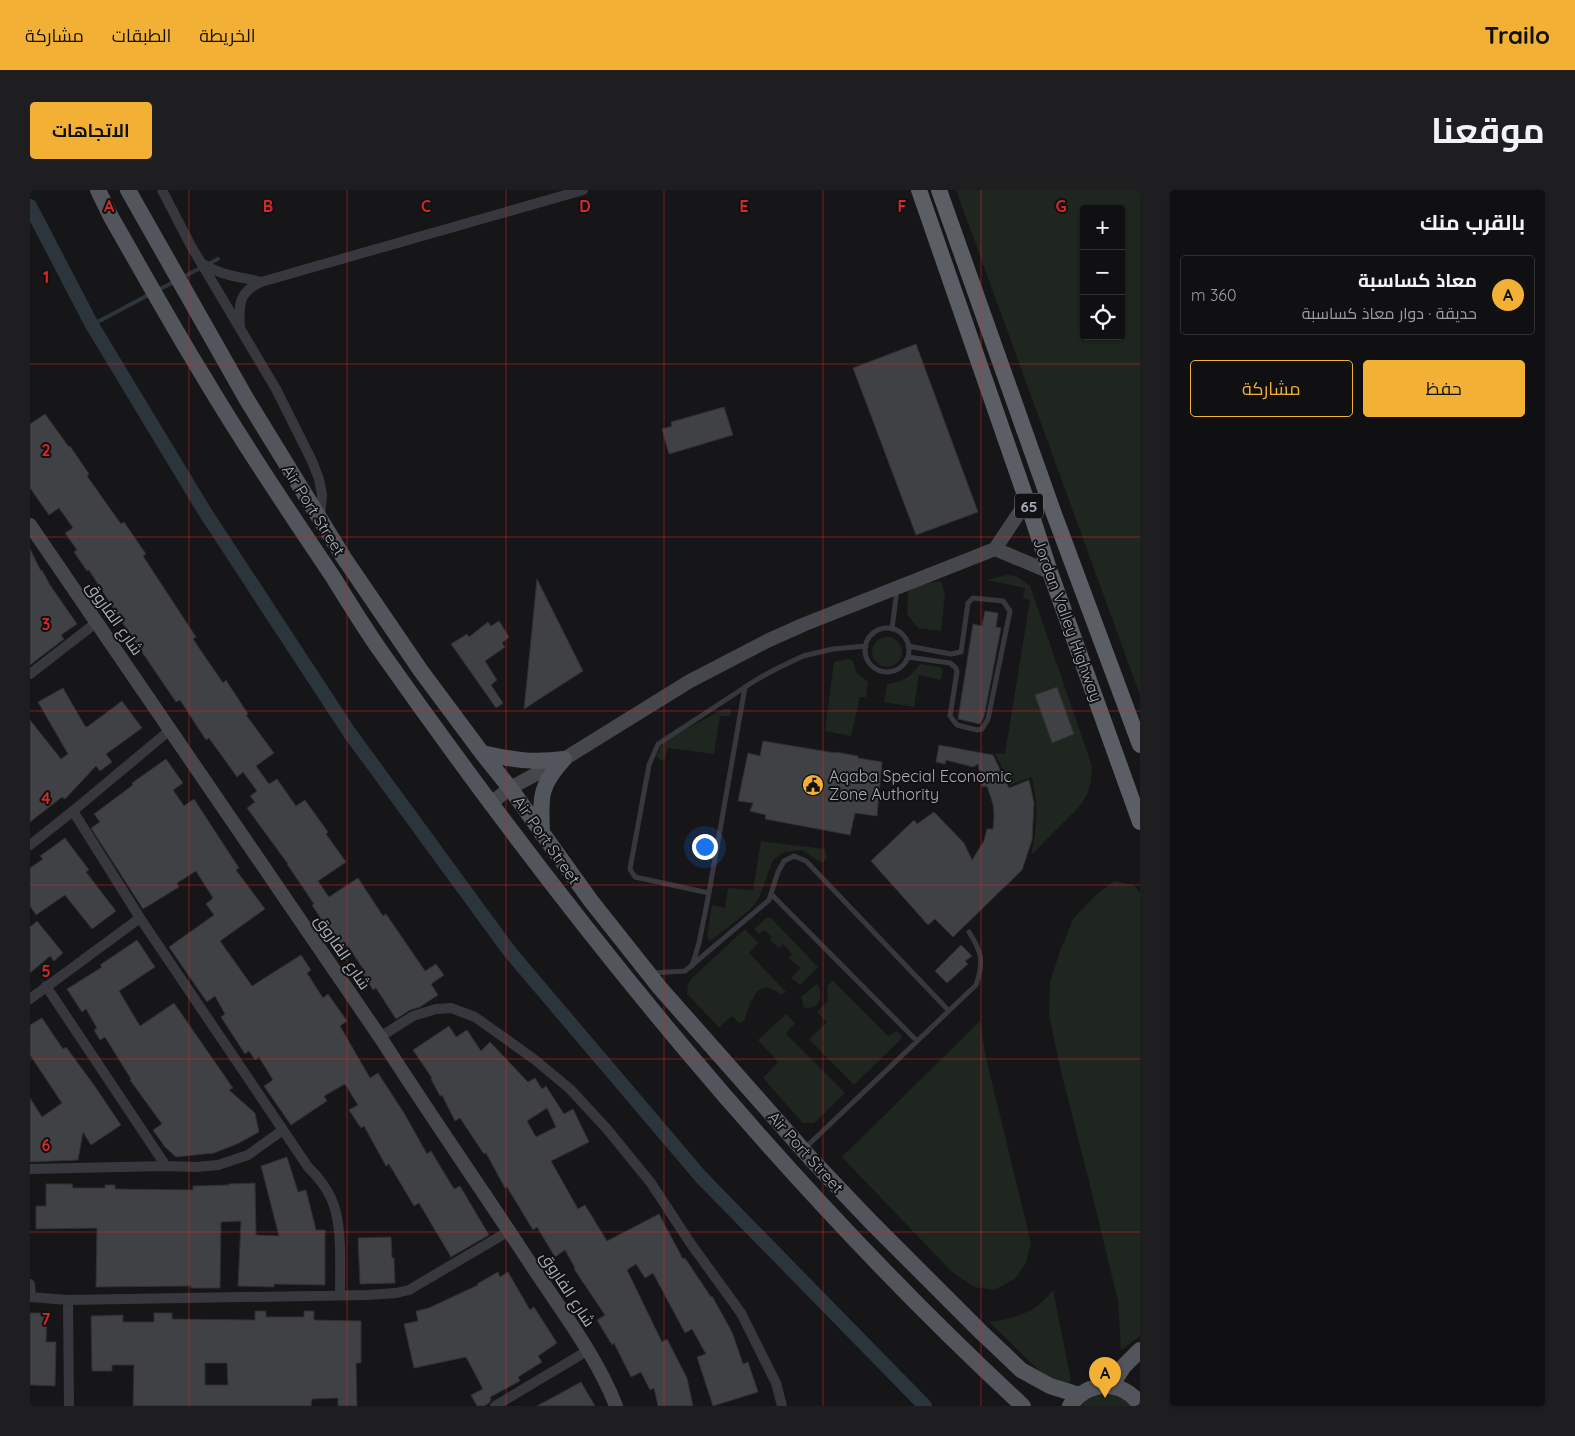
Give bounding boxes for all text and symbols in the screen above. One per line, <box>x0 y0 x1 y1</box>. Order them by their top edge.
text: Trailo <box>1484 20 1550 50</box>
text: مشاركة <box>25 24 84 47</box>
text: الطبقات <box>112 24 171 47</box>
text: الخريطة <box>199 24 256 47</box>
button: الاتجاهات <box>30 102 152 159</box>
text: موقعنا <box>1431 108 1545 152</box>
text: A <box>104 196 115 216</box>
text: B <box>263 196 273 216</box>
text: C <box>421 196 431 216</box>
text: D <box>579 196 591 216</box>
text: E <box>739 196 749 216</box>
text: F <box>898 196 907 216</box>
text: G <box>1055 196 1067 216</box>
map controls <box>1080 205 1125 340</box>
button: + <box>1080 205 1125 250</box>
text: بالقرب منك <box>1420 209 1525 235</box>
button: − <box>1080 250 1125 295</box>
text: 1 <box>43 267 49 287</box>
text: معاذ كساسبة <box>1358 268 1477 292</box>
text: 360 m <box>1191 285 1236 305</box>
text: A <box>1503 285 1513 305</box>
button: locate <box>1080 295 1125 340</box>
text: حديقة · دوار معاذ كساسبة <box>1302 303 1477 323</box>
button: مشاركة <box>1190 360 1353 417</box>
button: حفظ <box>1363 360 1525 417</box>
text: 2 <box>41 440 51 460</box>
street label: Air Port Street <box>278 461 350 559</box>
road number: 65 <box>1015 494 1043 518</box>
street label: Jordan Valley Highway <box>1029 536 1107 704</box>
street label: شارع الفاروق <box>81 577 148 660</box>
text: 3 <box>42 614 50 634</box>
place label: Aqaba Special Economic Zone Authority <box>829 766 1012 804</box>
public building icon: Aqaba Special Economic Zone Authority <box>801 773 825 797</box>
text: 4 <box>41 788 51 808</box>
street label: Air Port Street <box>509 792 585 888</box>
your location <box>692 834 718 860</box>
street label: شارع الفاروق <box>309 911 375 994</box>
text: 5 <box>41 961 51 981</box>
street label: Air Port Street <box>764 1107 848 1197</box>
text: 6 <box>42 1135 51 1155</box>
street label: شارع الفاروق <box>535 1248 600 1331</box>
text: 7 <box>42 1309 51 1329</box>
pin: A <box>1089 1357 1121 1398</box>

